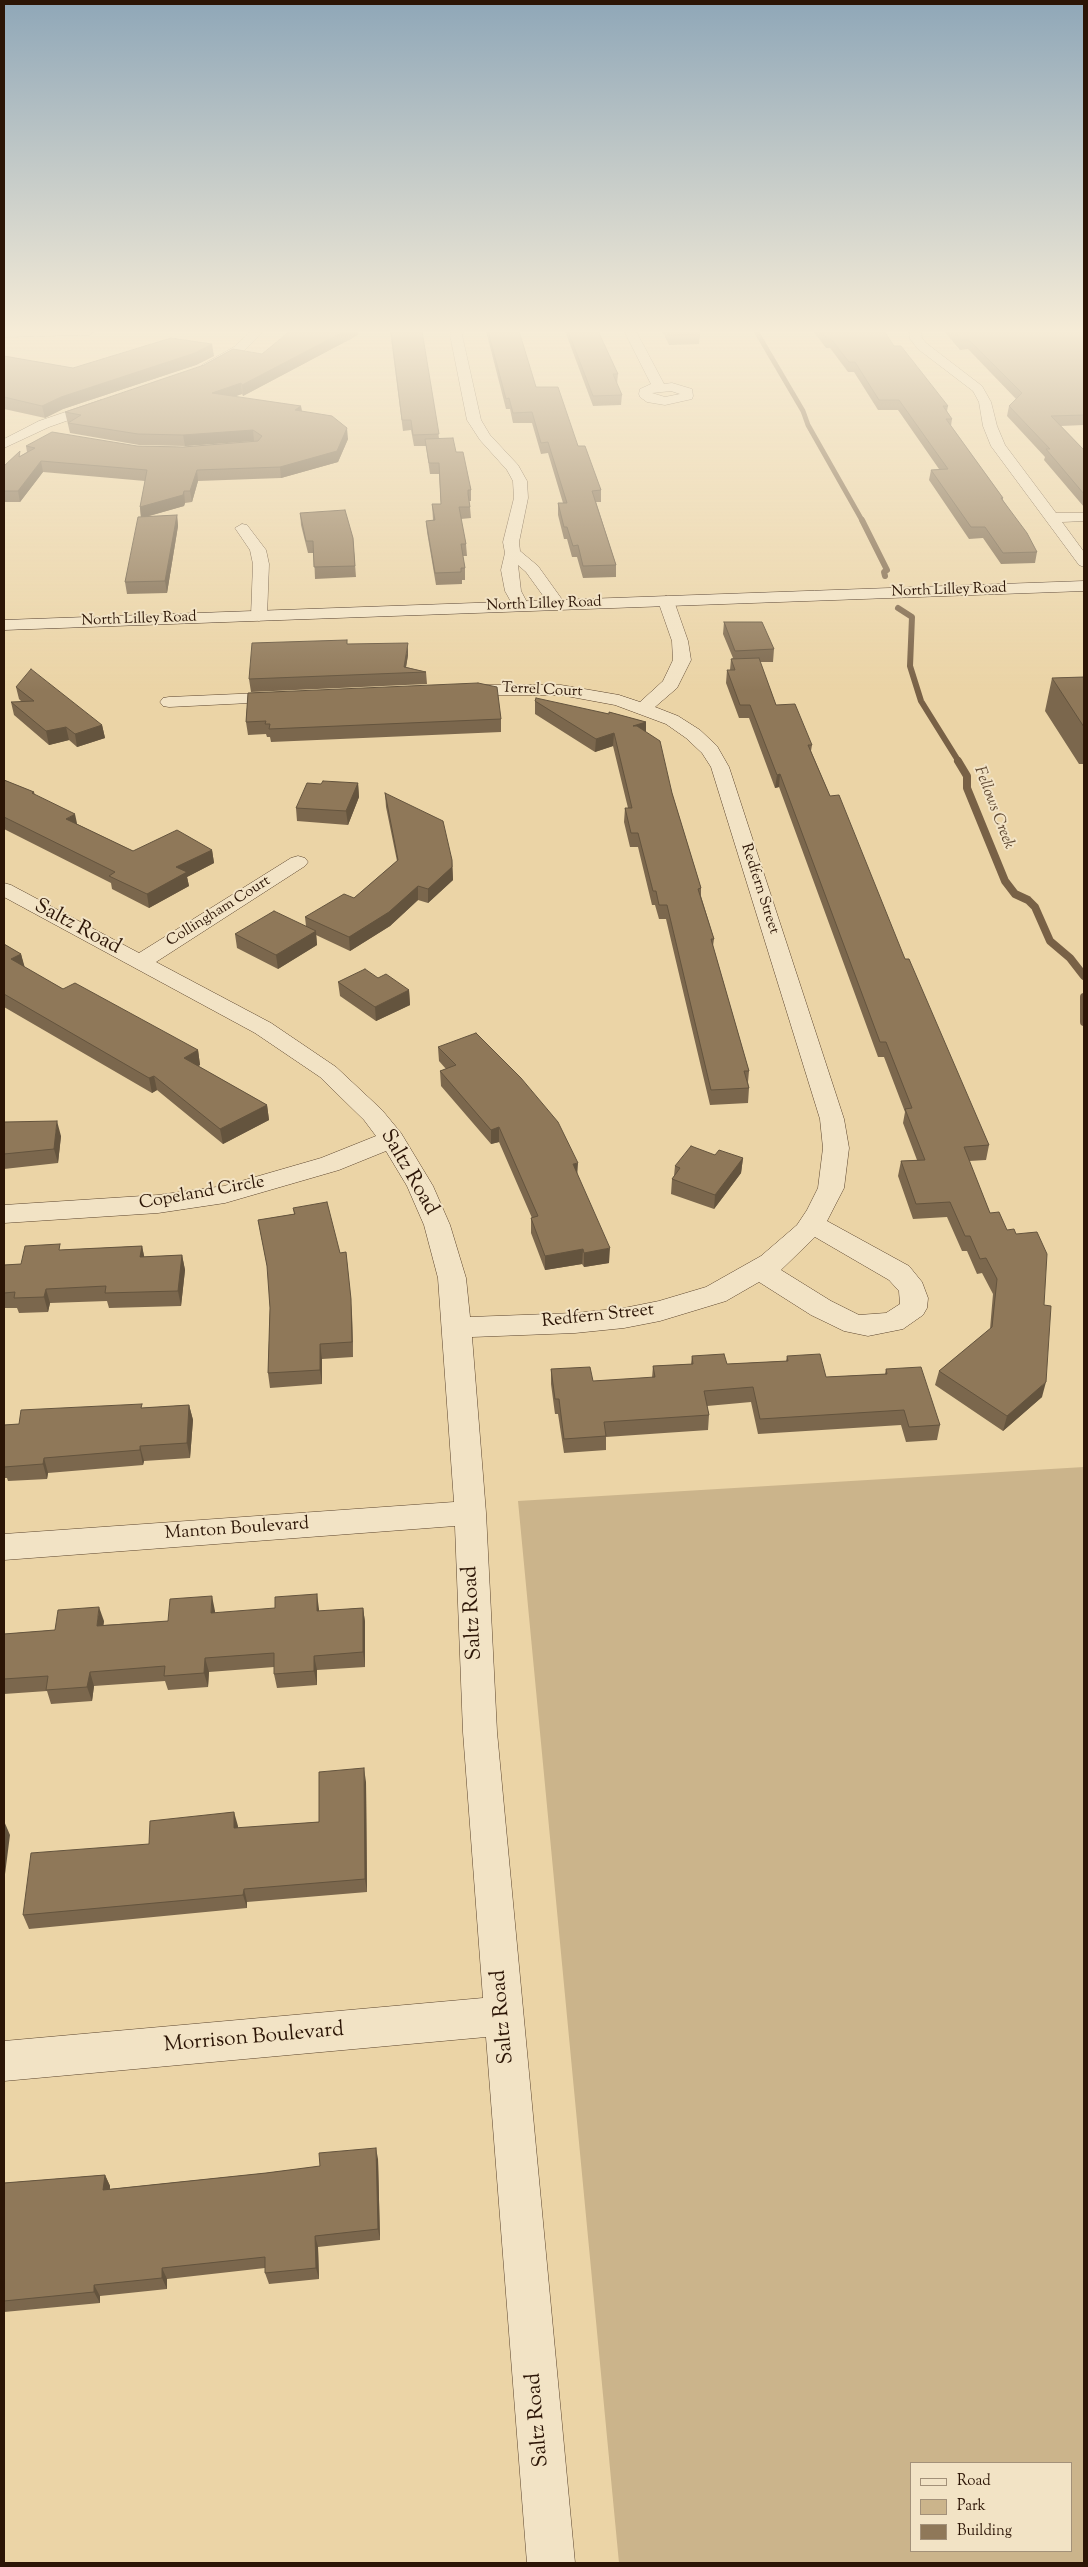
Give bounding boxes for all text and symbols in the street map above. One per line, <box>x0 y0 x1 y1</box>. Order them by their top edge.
street label: North Lilley Road <box>891 580 1007 602</box>
street label: North Lilley Road <box>486 594 602 616</box>
street label: North Lilley Road <box>81 609 197 631</box>
street label: Terrel Court <box>501 680 583 702</box>
water label: Fellows Creek <box>968 764 1018 852</box>
street label: Redfern Street <box>736 841 782 937</box>
street label: Collingham Court <box>164 873 274 951</box>
street label: Saltz Road <box>29 895 125 961</box>
street label: Saltz Road <box>373 1126 443 1220</box>
street label: Copeland Circle <box>138 1172 266 1216</box>
street label: Redfern Street <box>541 1300 655 1334</box>
street label: Manton Boulevard <box>164 1514 310 1546</box>
street label: Saltz Road <box>459 1565 489 1661</box>
street label: Saltz Road <box>487 1969 521 2065</box>
street label: Morrison Boulevard <box>163 2019 345 2059</box>
street label: Saltz Road <box>522 2372 556 2468</box>
legend <box>910 2462 1073 2552</box>
text: Road <box>957 2471 991 2492</box>
text: Park <box>957 2496 986 2517</box>
text: Building <box>957 2521 1012 2542</box>

